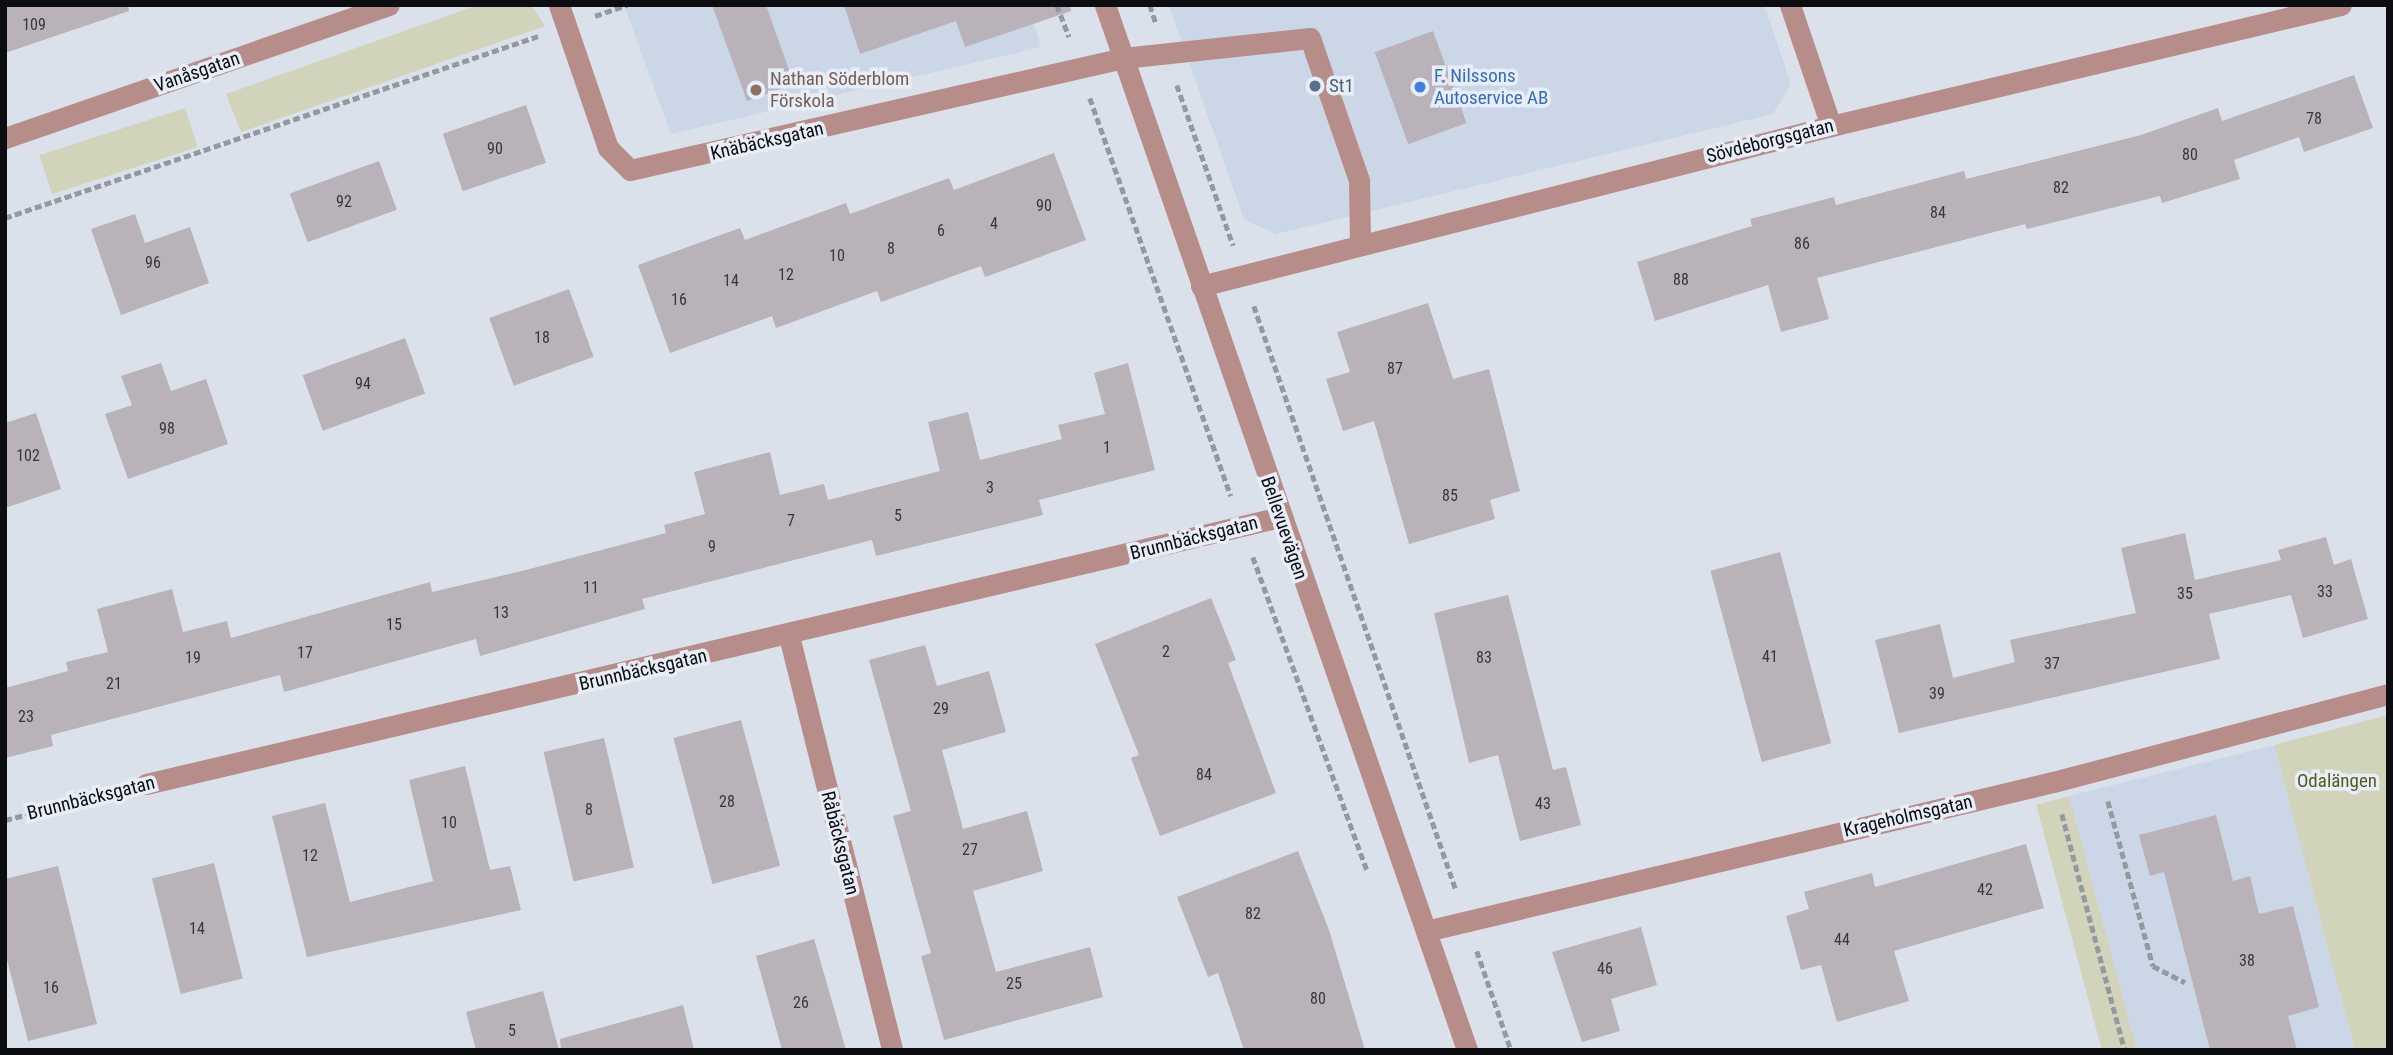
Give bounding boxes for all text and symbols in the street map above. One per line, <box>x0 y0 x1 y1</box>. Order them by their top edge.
house number: 109 <box>22 15 46 35</box>
street label: Vanåsgatan <box>151 47 243 97</box>
place label: F. Nilssons Autoservice AB <box>1434 65 1548 109</box>
place label: Nathan Söderblom Förskola <box>770 68 909 112</box>
place label: St1 <box>1329 75 1354 97</box>
marker: St1 <box>1307 78 1323 94</box>
marker: F. Nilssons Autoservice AB <box>1412 79 1428 95</box>
marker: Nathan Söderblom Förskola <box>748 82 764 98</box>
house number: 78 <box>2306 109 2322 129</box>
street label: Sövdeborgsgatan <box>1704 114 1836 168</box>
street label: Knäbäcksgatan <box>708 117 826 165</box>
house number: 90 <box>487 139 503 159</box>
house number: 80 <box>2182 145 2198 165</box>
house number: 82 <box>2053 178 2069 198</box>
house number: 92 <box>336 192 352 212</box>
house number: 90 <box>1036 196 1052 216</box>
house number: 84 <box>1930 203 1946 223</box>
house number: 4 <box>990 214 998 234</box>
house number: 6 <box>937 221 945 241</box>
house number: 86 <box>1794 234 1810 254</box>
house number: 8 <box>887 239 895 259</box>
house number: 10 <box>829 246 845 266</box>
house number: 96 <box>145 253 161 273</box>
house number: 12 <box>778 265 794 285</box>
house number: 88 <box>1673 270 1689 290</box>
house number: 14 <box>723 271 739 291</box>
house number: 16 <box>671 290 687 310</box>
house number: 18 <box>534 328 550 348</box>
house number: 87 <box>1387 359 1403 379</box>
house number: 94 <box>355 374 371 394</box>
house number: 98 <box>159 419 175 439</box>
house number: 1 <box>1103 438 1111 458</box>
house number: 102 <box>16 446 40 466</box>
street label: Bellevuevägen <box>1256 473 1312 583</box>
house number: 3 <box>986 478 994 498</box>
house number: 85 <box>1442 486 1458 506</box>
house number: 5 <box>894 506 902 526</box>
house number: 7 <box>787 511 795 531</box>
street label: Brunnbäcksgatan <box>1128 511 1260 565</box>
house number: 9 <box>708 537 716 557</box>
house number: 11 <box>583 578 599 598</box>
house number: 33 <box>2317 582 2333 602</box>
house number: 35 <box>2177 584 2193 604</box>
house number: 13 <box>493 603 509 623</box>
house number: 15 <box>386 615 402 635</box>
house number: 2 <box>1162 642 1170 662</box>
house number: 17 <box>297 643 313 663</box>
street label: Brunnbäcksgatan <box>577 644 709 696</box>
house number: 41 <box>1762 647 1778 667</box>
house number: 19 <box>185 648 201 668</box>
house number: 83 <box>1476 648 1492 668</box>
house number: 37 <box>2044 654 2060 674</box>
house number: 21 <box>106 674 122 694</box>
house number: 39 <box>1929 684 1945 704</box>
house number: 29 <box>933 699 949 719</box>
house number: 23 <box>18 707 34 727</box>
house number: 84 <box>1196 765 1212 785</box>
park label: Odalängen <box>2297 770 2377 792</box>
street label: Brunnbäcksgatan <box>25 771 157 825</box>
street label: Råbäcksgatan <box>816 789 864 897</box>
street label: Krageholmsgatan <box>1841 790 1975 842</box>
house number: 28 <box>719 792 735 812</box>
house number: 43 <box>1535 794 1551 814</box>
house number: 8 <box>585 800 593 820</box>
house number: 10 <box>441 813 457 833</box>
house number: 27 <box>962 840 978 860</box>
house number: 12 <box>302 846 318 866</box>
house number: 42 <box>1977 880 1993 900</box>
house number: 82 <box>1245 904 1261 924</box>
house number: 14 <box>189 919 205 939</box>
house number: 44 <box>1834 930 1850 950</box>
house number: 38 <box>2239 951 2255 971</box>
house number: 46 <box>1597 959 1613 979</box>
house number: 25 <box>1006 974 1022 994</box>
house number: 16 <box>43 978 59 998</box>
house number: 80 <box>1310 989 1326 1009</box>
house number: 26 <box>793 993 809 1013</box>
house number: 5 <box>508 1021 516 1041</box>

